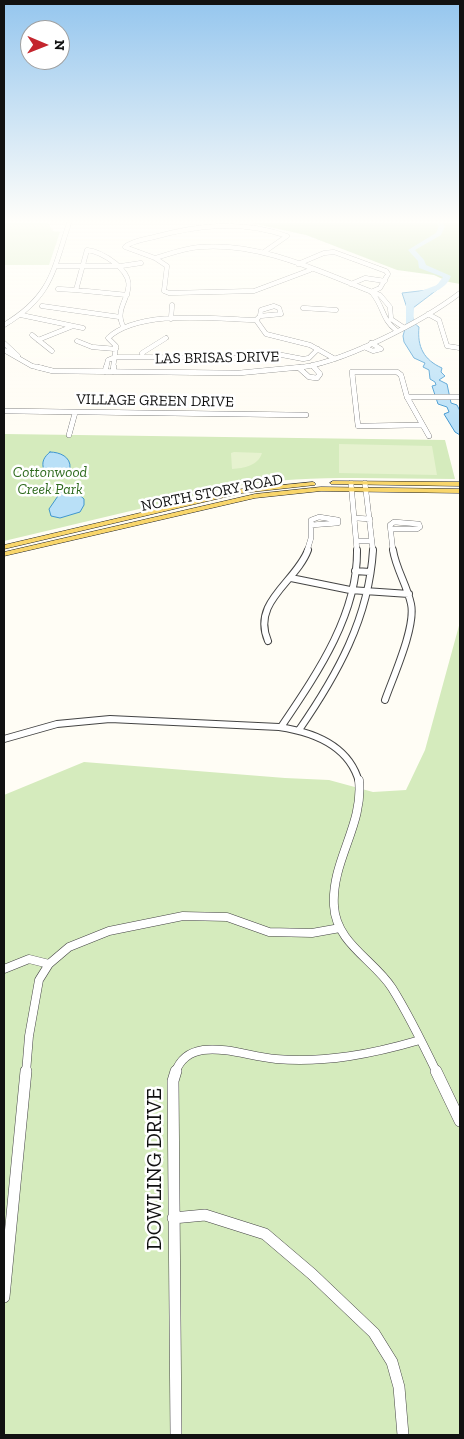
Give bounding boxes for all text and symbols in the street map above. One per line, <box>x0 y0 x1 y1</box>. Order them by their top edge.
north arrow <box>20 20 70 70</box>
text: N <box>51 40 68 51</box>
street label: LAS BRISAS DRIVE <box>155 348 279 368</box>
street label: VILLAGE GREEN DRIVE <box>76 391 234 411</box>
park label: Cottonwood Creek Park <box>13 464 87 499</box>
street label: NORTH STORY ROAD <box>139 470 285 516</box>
street label: DOWLING DRIVE <box>142 1088 168 1250</box>

